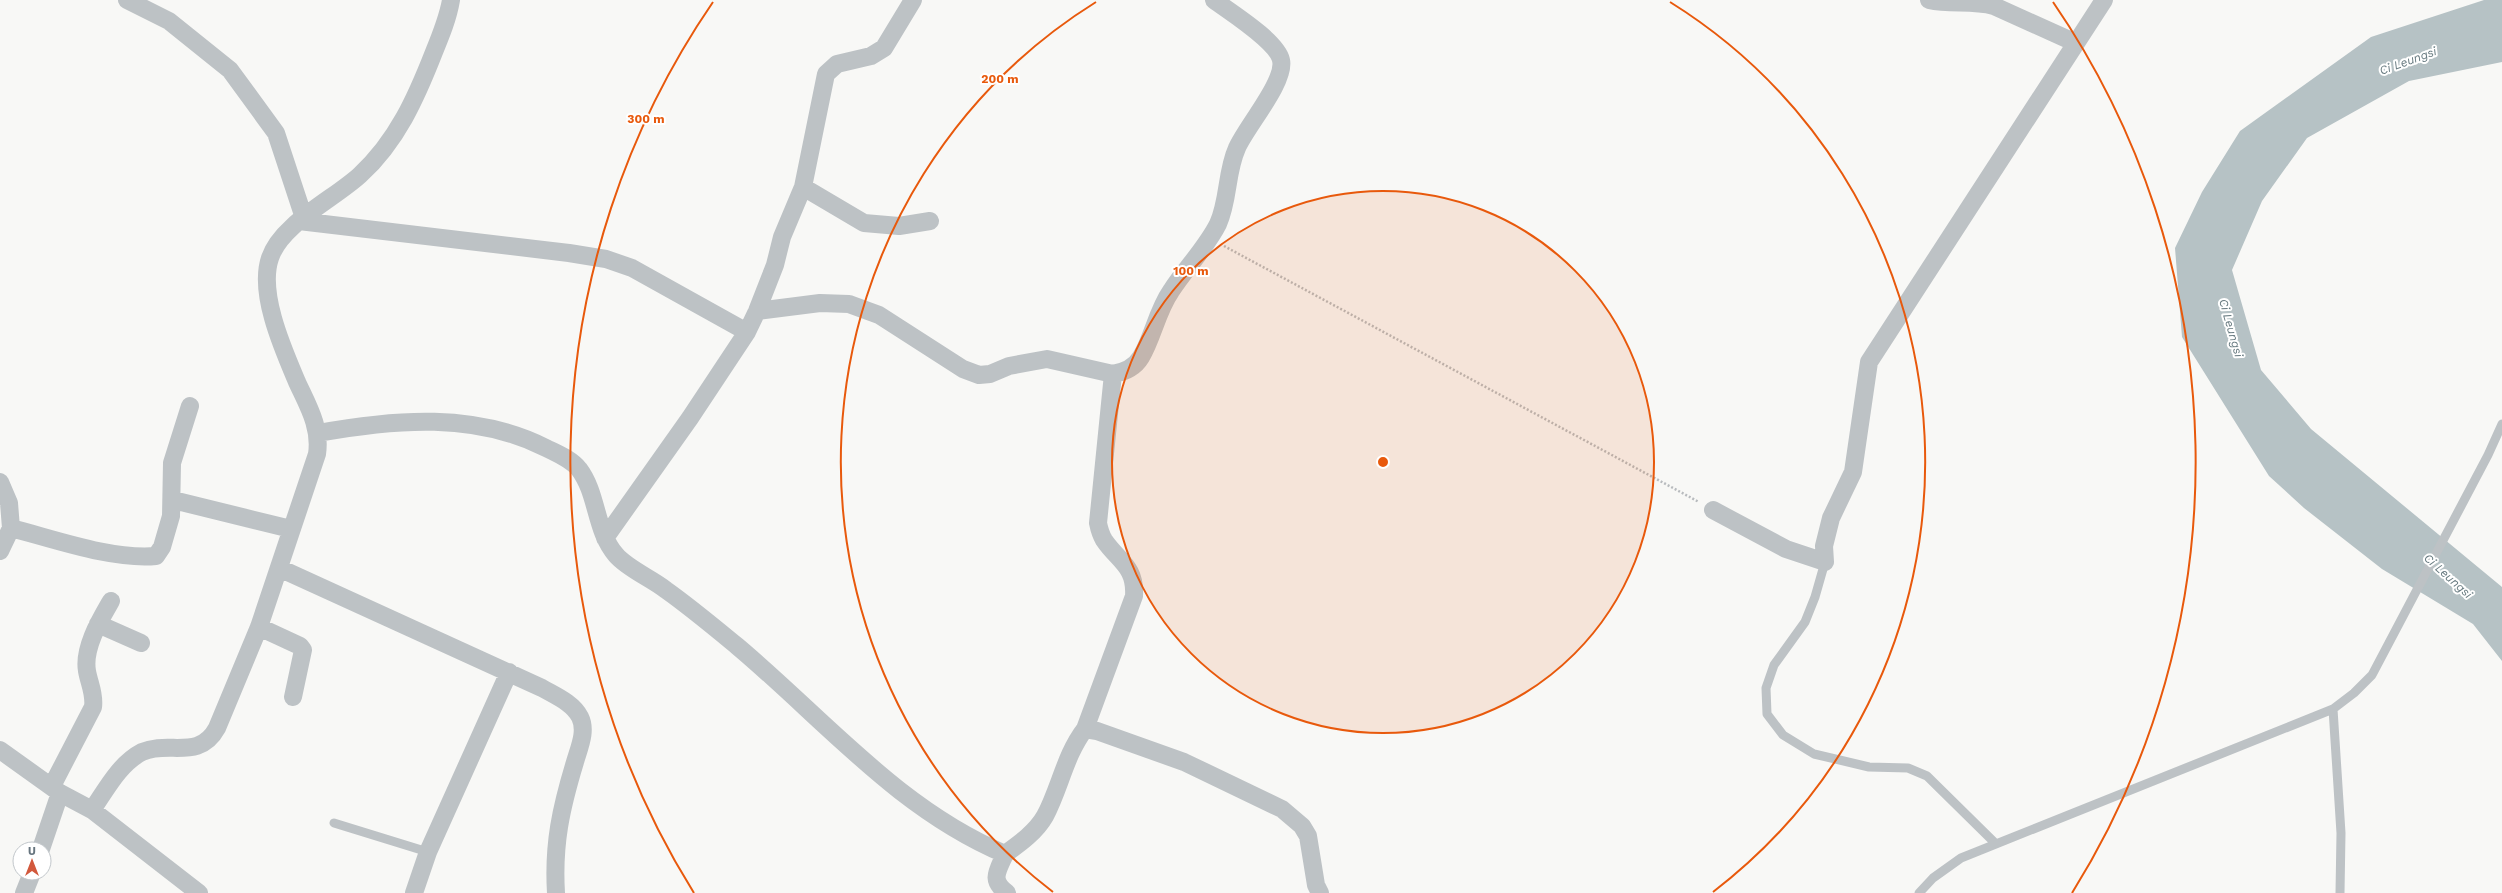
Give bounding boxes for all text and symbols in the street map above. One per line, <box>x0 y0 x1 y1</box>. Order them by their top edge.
water label: Ci Leungsi <box>2377 44 2439 78</box>
text: 200 m <box>981 72 1019 86</box>
text: 300 m <box>627 112 665 126</box>
text: 100 m <box>1173 264 1209 278</box>
water label: Ci Leungsi <box>2216 297 2246 360</box>
centre of rings <box>1376 455 1390 469</box>
water label: Ci Leungsi <box>2421 551 2476 602</box>
north arrow <box>12 841 52 881</box>
text: U <box>28 845 36 858</box>

